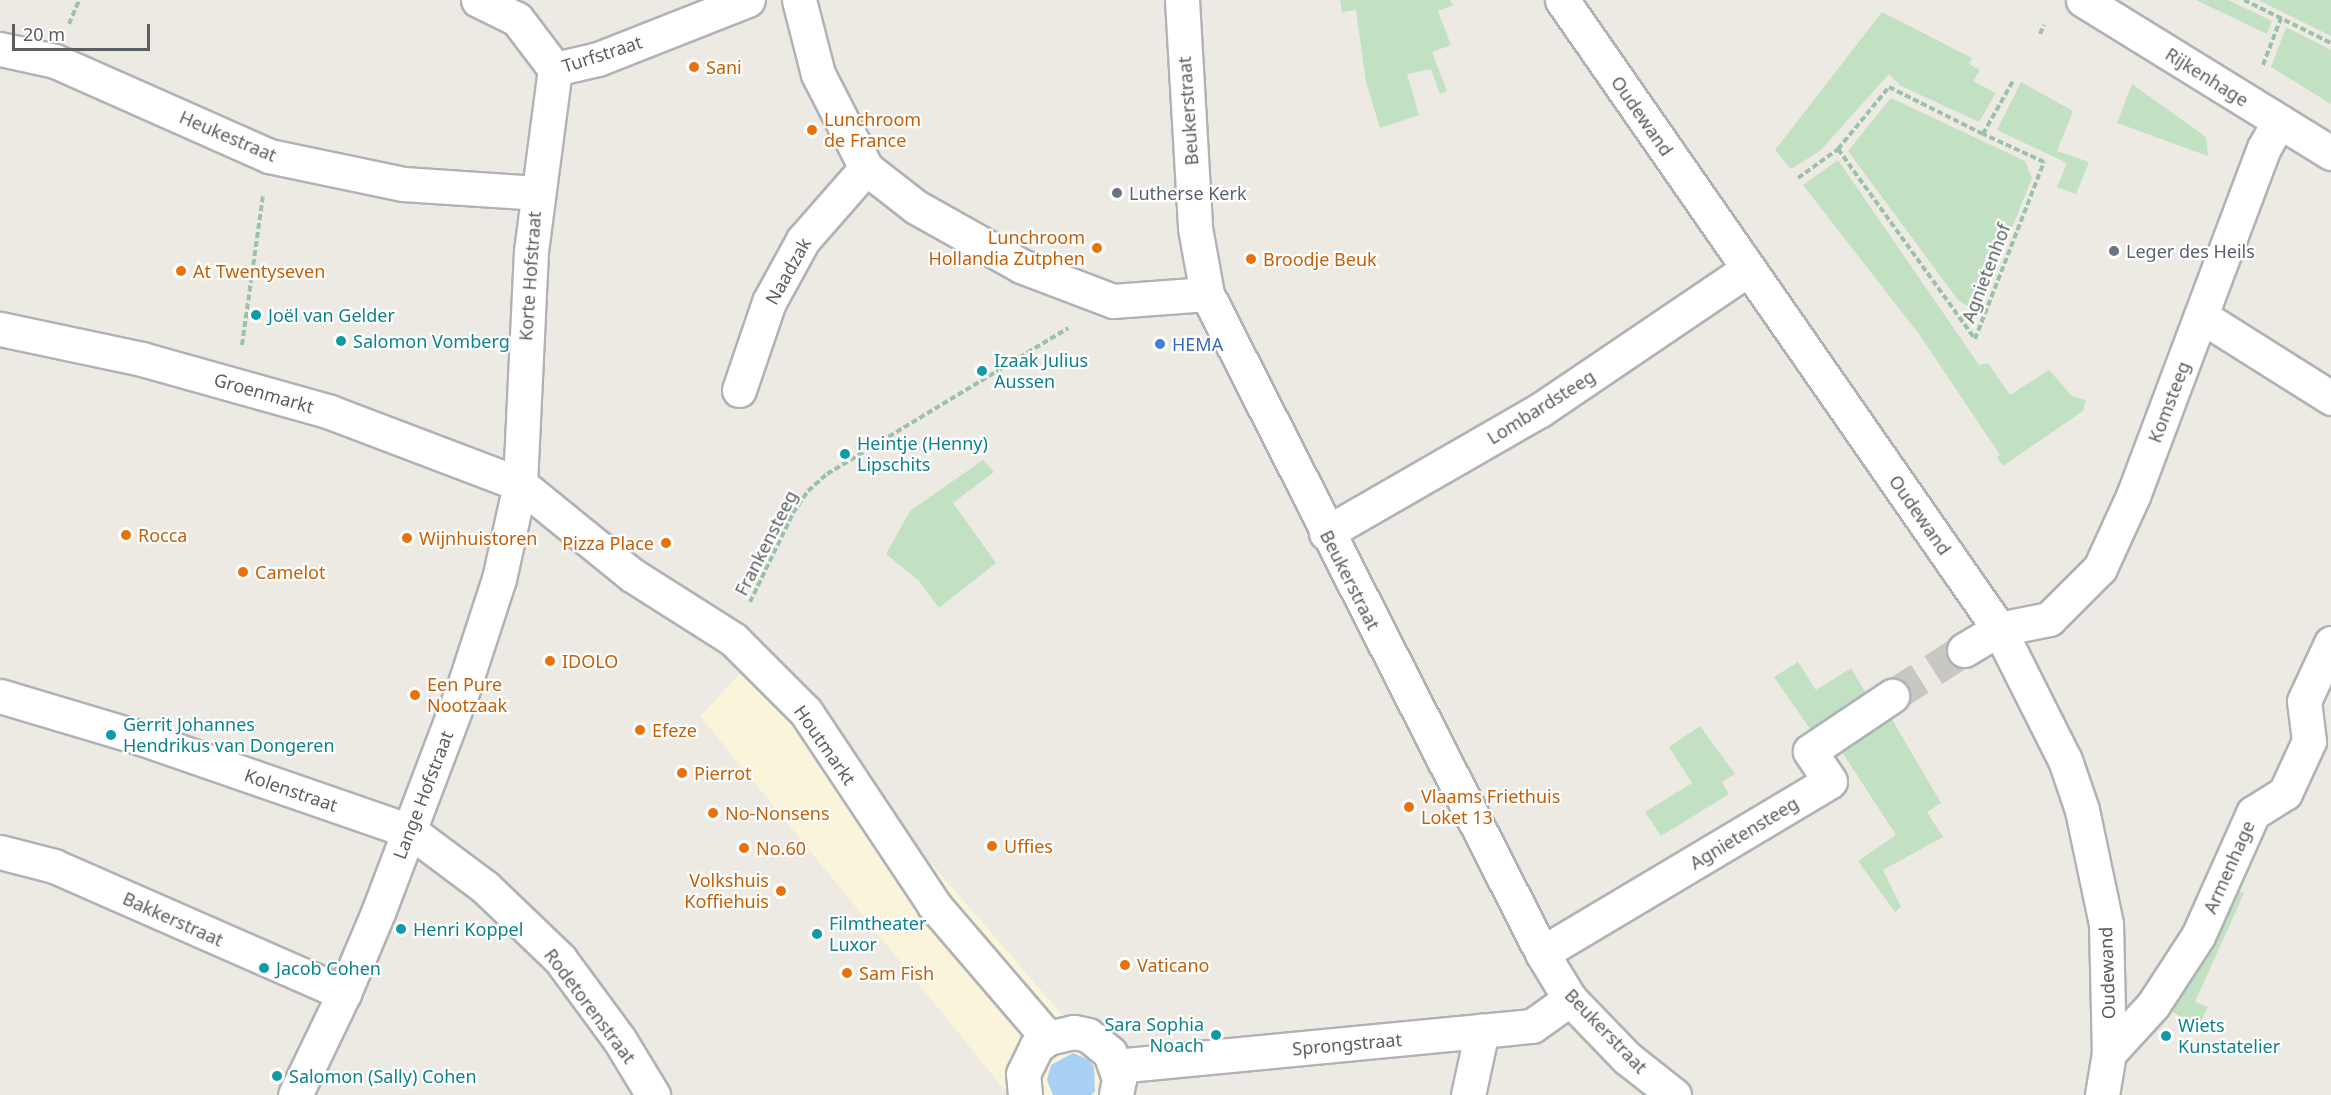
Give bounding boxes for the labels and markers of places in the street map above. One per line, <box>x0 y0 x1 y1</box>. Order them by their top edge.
place label: Sani <box>706 56 742 78</box>
marker: Sani <box>687 60 701 74</box>
place label: Lunchroom de France <box>824 109 921 152</box>
marker: Lunchroom de France <box>805 123 819 137</box>
place label: Lutherse Kerk <box>1129 182 1247 204</box>
marker: Lutherse Kerk <box>1110 186 1124 200</box>
place label: Lunchroom Hollandia Zutphen <box>928 227 1085 270</box>
place label: Leger des Heils <box>2126 240 2255 262</box>
marker: Lunchroom Hollandia Zutphen <box>1090 241 1104 255</box>
marker: Leger des Heils <box>2107 244 2121 258</box>
place label: Broodje Beuk <box>1263 248 1377 270</box>
marker: Broodje Beuk <box>1244 252 1258 266</box>
place label: At Twentyseven <box>193 260 325 282</box>
marker: At Twentyseven <box>174 264 188 278</box>
place label: Joël van Gelder <box>268 304 395 326</box>
marker: Joël van Gelder <box>249 308 263 322</box>
place label: Salomon Vomberg <box>353 330 510 352</box>
place label: HEMA <box>1172 333 1223 355</box>
marker: Salomon Vomberg <box>334 334 348 348</box>
marker: HEMA <box>1153 337 1167 351</box>
place label: Izaak Julius Aussen <box>994 350 1088 392</box>
marker: Izaak Julius Aussen <box>975 364 989 378</box>
place label: Heintje (Henny) Lipschits <box>857 433 988 476</box>
marker: Heintje (Henny) Lipschits <box>838 447 852 461</box>
place label: Rocca <box>138 524 187 546</box>
place label: Wijnhuistoren <box>419 527 537 549</box>
marker: Rocca <box>119 528 133 542</box>
marker: Wijnhuistoren <box>400 531 414 545</box>
place label: Pizza Place <box>562 532 654 554</box>
marker: Pizza Place <box>659 536 673 550</box>
place label: Camelot <box>255 561 325 583</box>
marker: Camelot <box>236 565 250 579</box>
place label: IDOLO <box>562 650 618 672</box>
marker: IDOLO <box>543 654 557 668</box>
place label: Een Pure Nootzaak <box>427 674 507 716</box>
marker: Een Pure Nootzaak <box>408 688 422 702</box>
place label: Gerrit Johannes Hendrikus van Dongeren <box>123 714 335 756</box>
place label: Efeze <box>652 719 697 741</box>
marker: Efeze <box>633 723 647 737</box>
marker: Gerrit Johannes Hendrikus van Dongeren <box>104 728 118 742</box>
place label: Pierrot <box>694 762 752 784</box>
marker: Pierrot <box>675 766 689 780</box>
place label: Vlaams Friethuis Loket 13 <box>1421 786 1560 828</box>
marker: Vlaams Friethuis Loket 13 <box>1402 800 1416 814</box>
place label: No-Nonsens <box>725 802 830 824</box>
marker: No-Nonsens <box>706 806 720 820</box>
place label: Uffies <box>1004 835 1053 857</box>
place label: No.60 <box>756 837 806 859</box>
marker: Uffies <box>985 839 999 853</box>
marker: No.60 <box>737 841 751 855</box>
place label: Volkshuis Koffiehuis <box>684 870 769 912</box>
marker: Volkshuis Koffiehuis <box>774 884 788 898</box>
place label: Filmtheater Luxor <box>829 913 926 956</box>
place label: Henri Koppel <box>413 918 523 940</box>
marker: Henri Koppel <box>394 922 408 936</box>
marker: Filmtheater Luxor <box>810 927 824 941</box>
place label: Vaticano <box>1137 954 1209 976</box>
place label: Jacob Cohen <box>276 957 381 979</box>
marker: Vaticano <box>1118 958 1132 972</box>
marker: Jacob Cohen <box>257 961 271 975</box>
place label: Sam Fish <box>859 962 934 984</box>
marker: Sam Fish <box>840 966 854 980</box>
place label: Sara Sophia Noach <box>1104 1014 1204 1056</box>
place label: Wiets Kunstatelier <box>2178 1015 2280 1058</box>
marker: Sara Sophia Noach <box>1209 1028 1223 1042</box>
marker: Wiets Kunstatelier <box>2159 1029 2173 1043</box>
place label: Salomon (Sally) Cohen <box>289 1065 477 1087</box>
marker: Salomon (Sally) Cohen <box>270 1069 284 1083</box>

